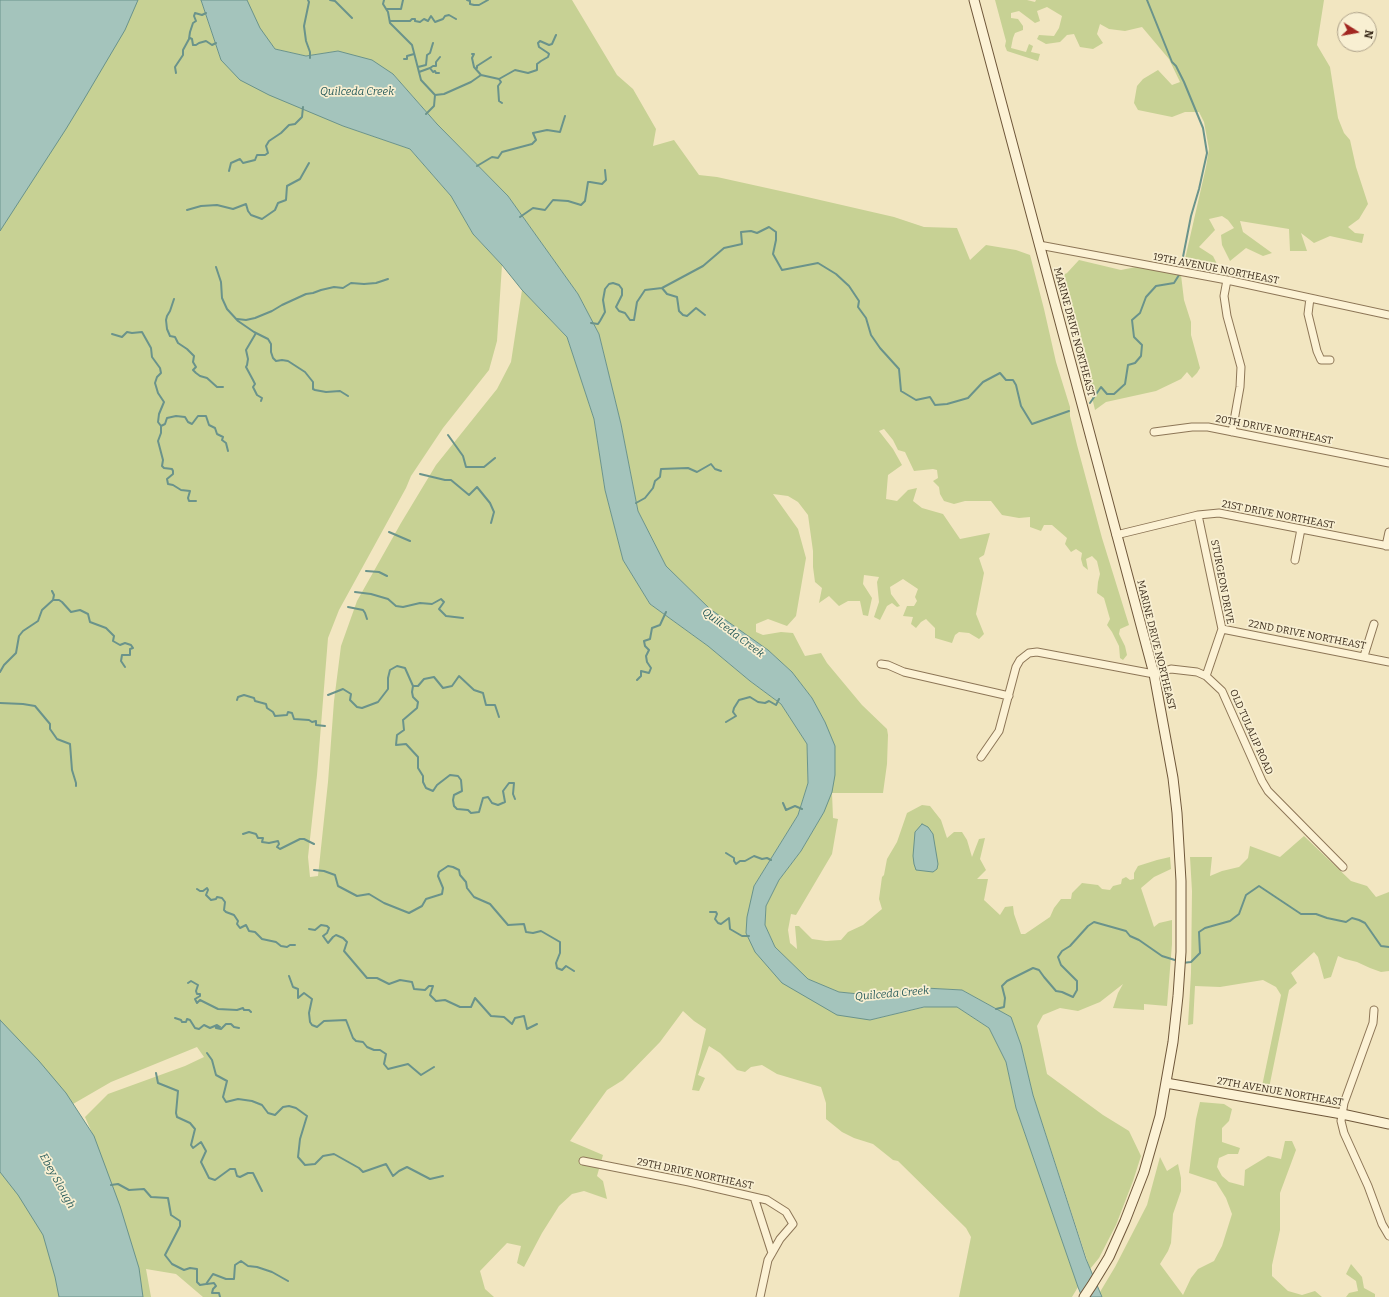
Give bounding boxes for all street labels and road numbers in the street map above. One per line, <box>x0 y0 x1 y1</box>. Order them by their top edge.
street label: 19TH AVENUE NORTHEAST <box>1152 251 1280 287</box>
street label: MARINE DRIVE NORTHEAST <box>1051 266 1097 398</box>
street label: 20TH DRIVE NORTHEAST <box>1214 413 1334 447</box>
street label: 21ST DRIVE NORTHEAST <box>1221 498 1335 532</box>
street label: STURGEON DRIVE <box>1208 539 1236 625</box>
street label: MARINE DRIVE NORTHEAST <box>1134 579 1178 711</box>
street label: 22ND DRIVE NORTHEAST <box>1247 618 1367 652</box>
street label: OLD TULALIP ROAD <box>1227 688 1275 776</box>
street label: 27TH AVENUE NORTHEAST <box>1216 1075 1344 1109</box>
street label: 29TH DRIVE NORTHEAST <box>636 1156 754 1192</box>

